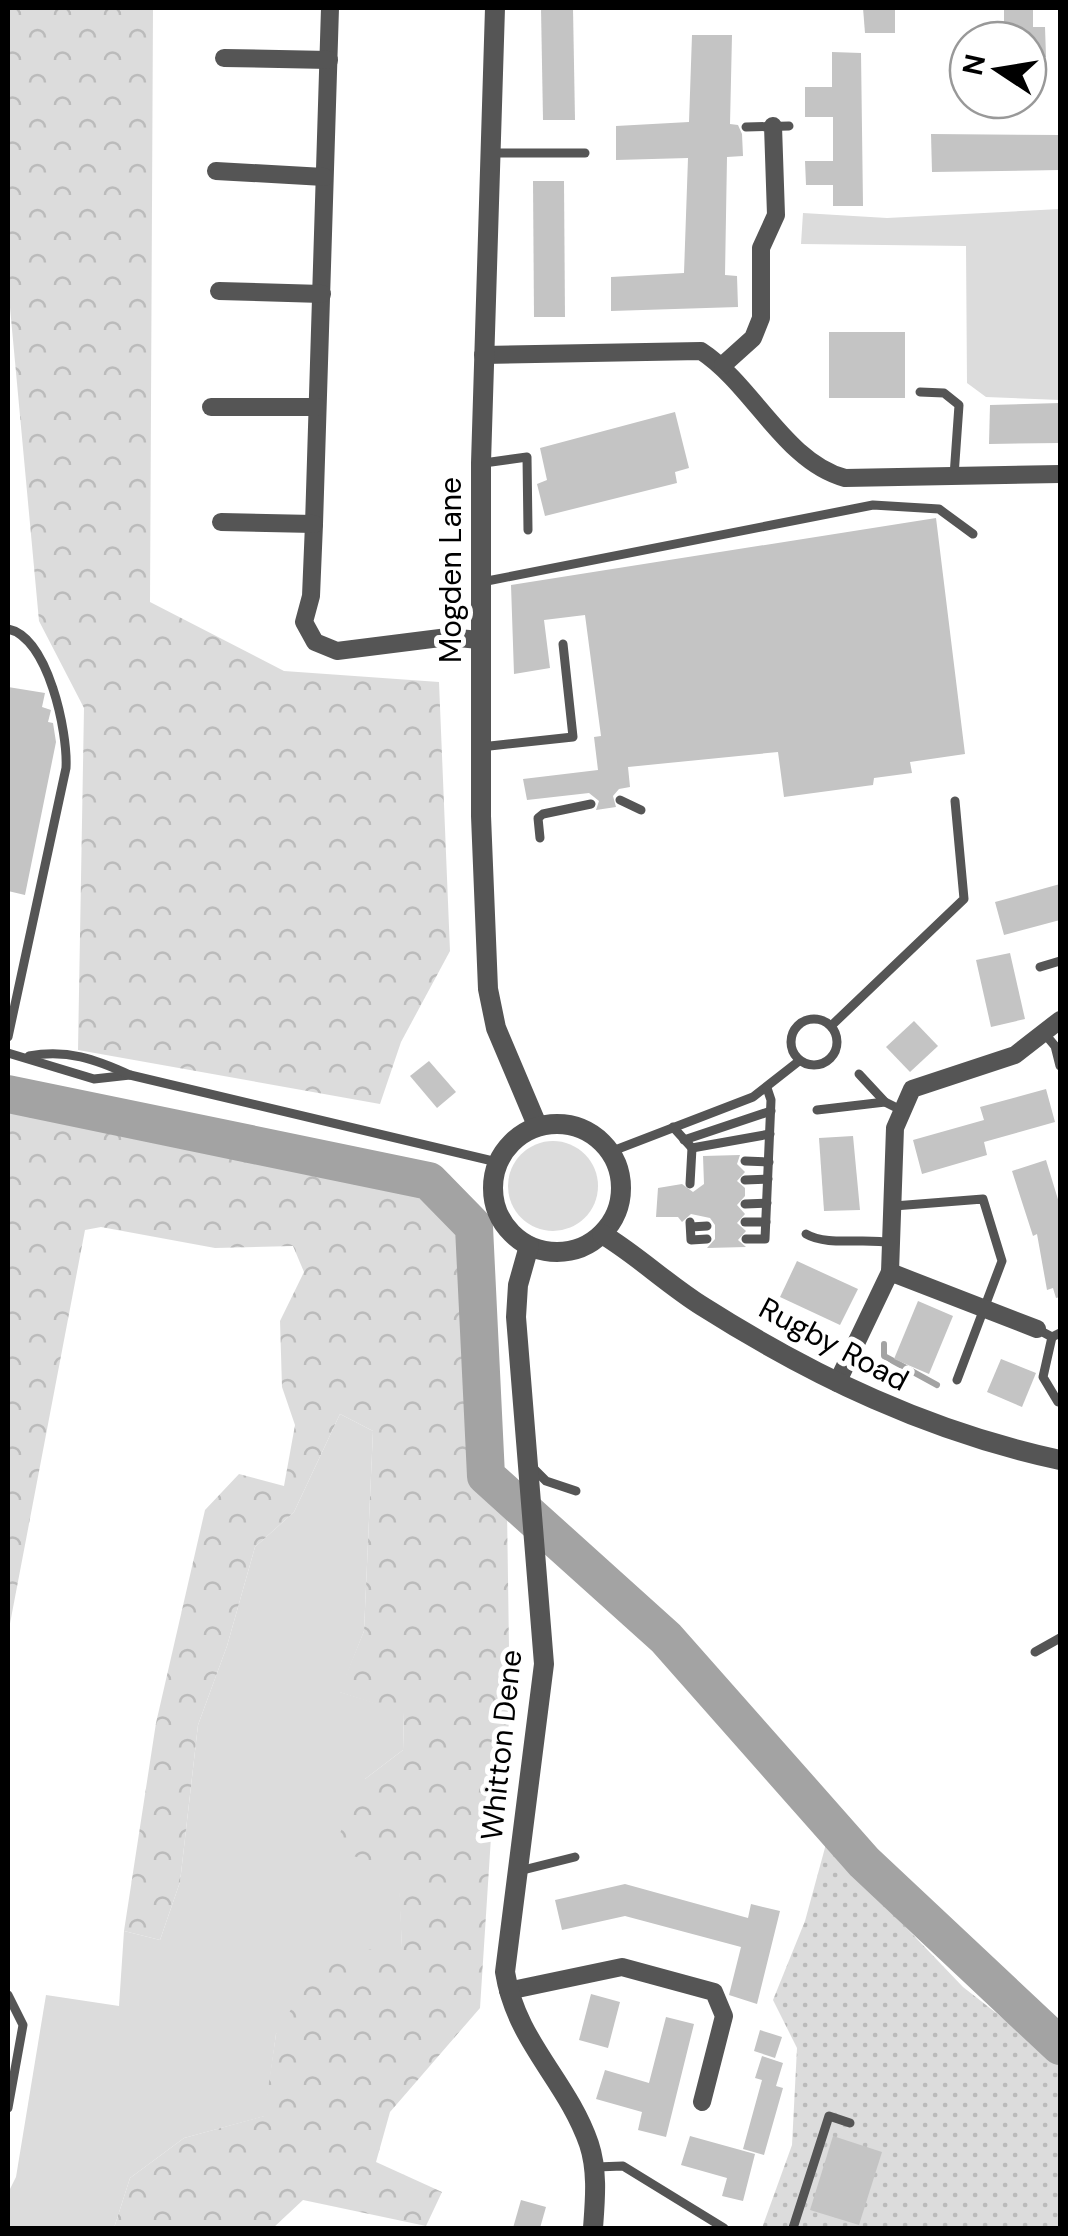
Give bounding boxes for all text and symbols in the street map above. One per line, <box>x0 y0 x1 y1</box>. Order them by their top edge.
north arrow <box>948 20 1048 120</box>
text: N <box>954 51 994 79</box>
street label: Mogden Lane <box>431 477 470 663</box>
street label: Rugby Road <box>753 1288 915 1400</box>
street label: Whitton Dene <box>472 1648 530 1842</box>

